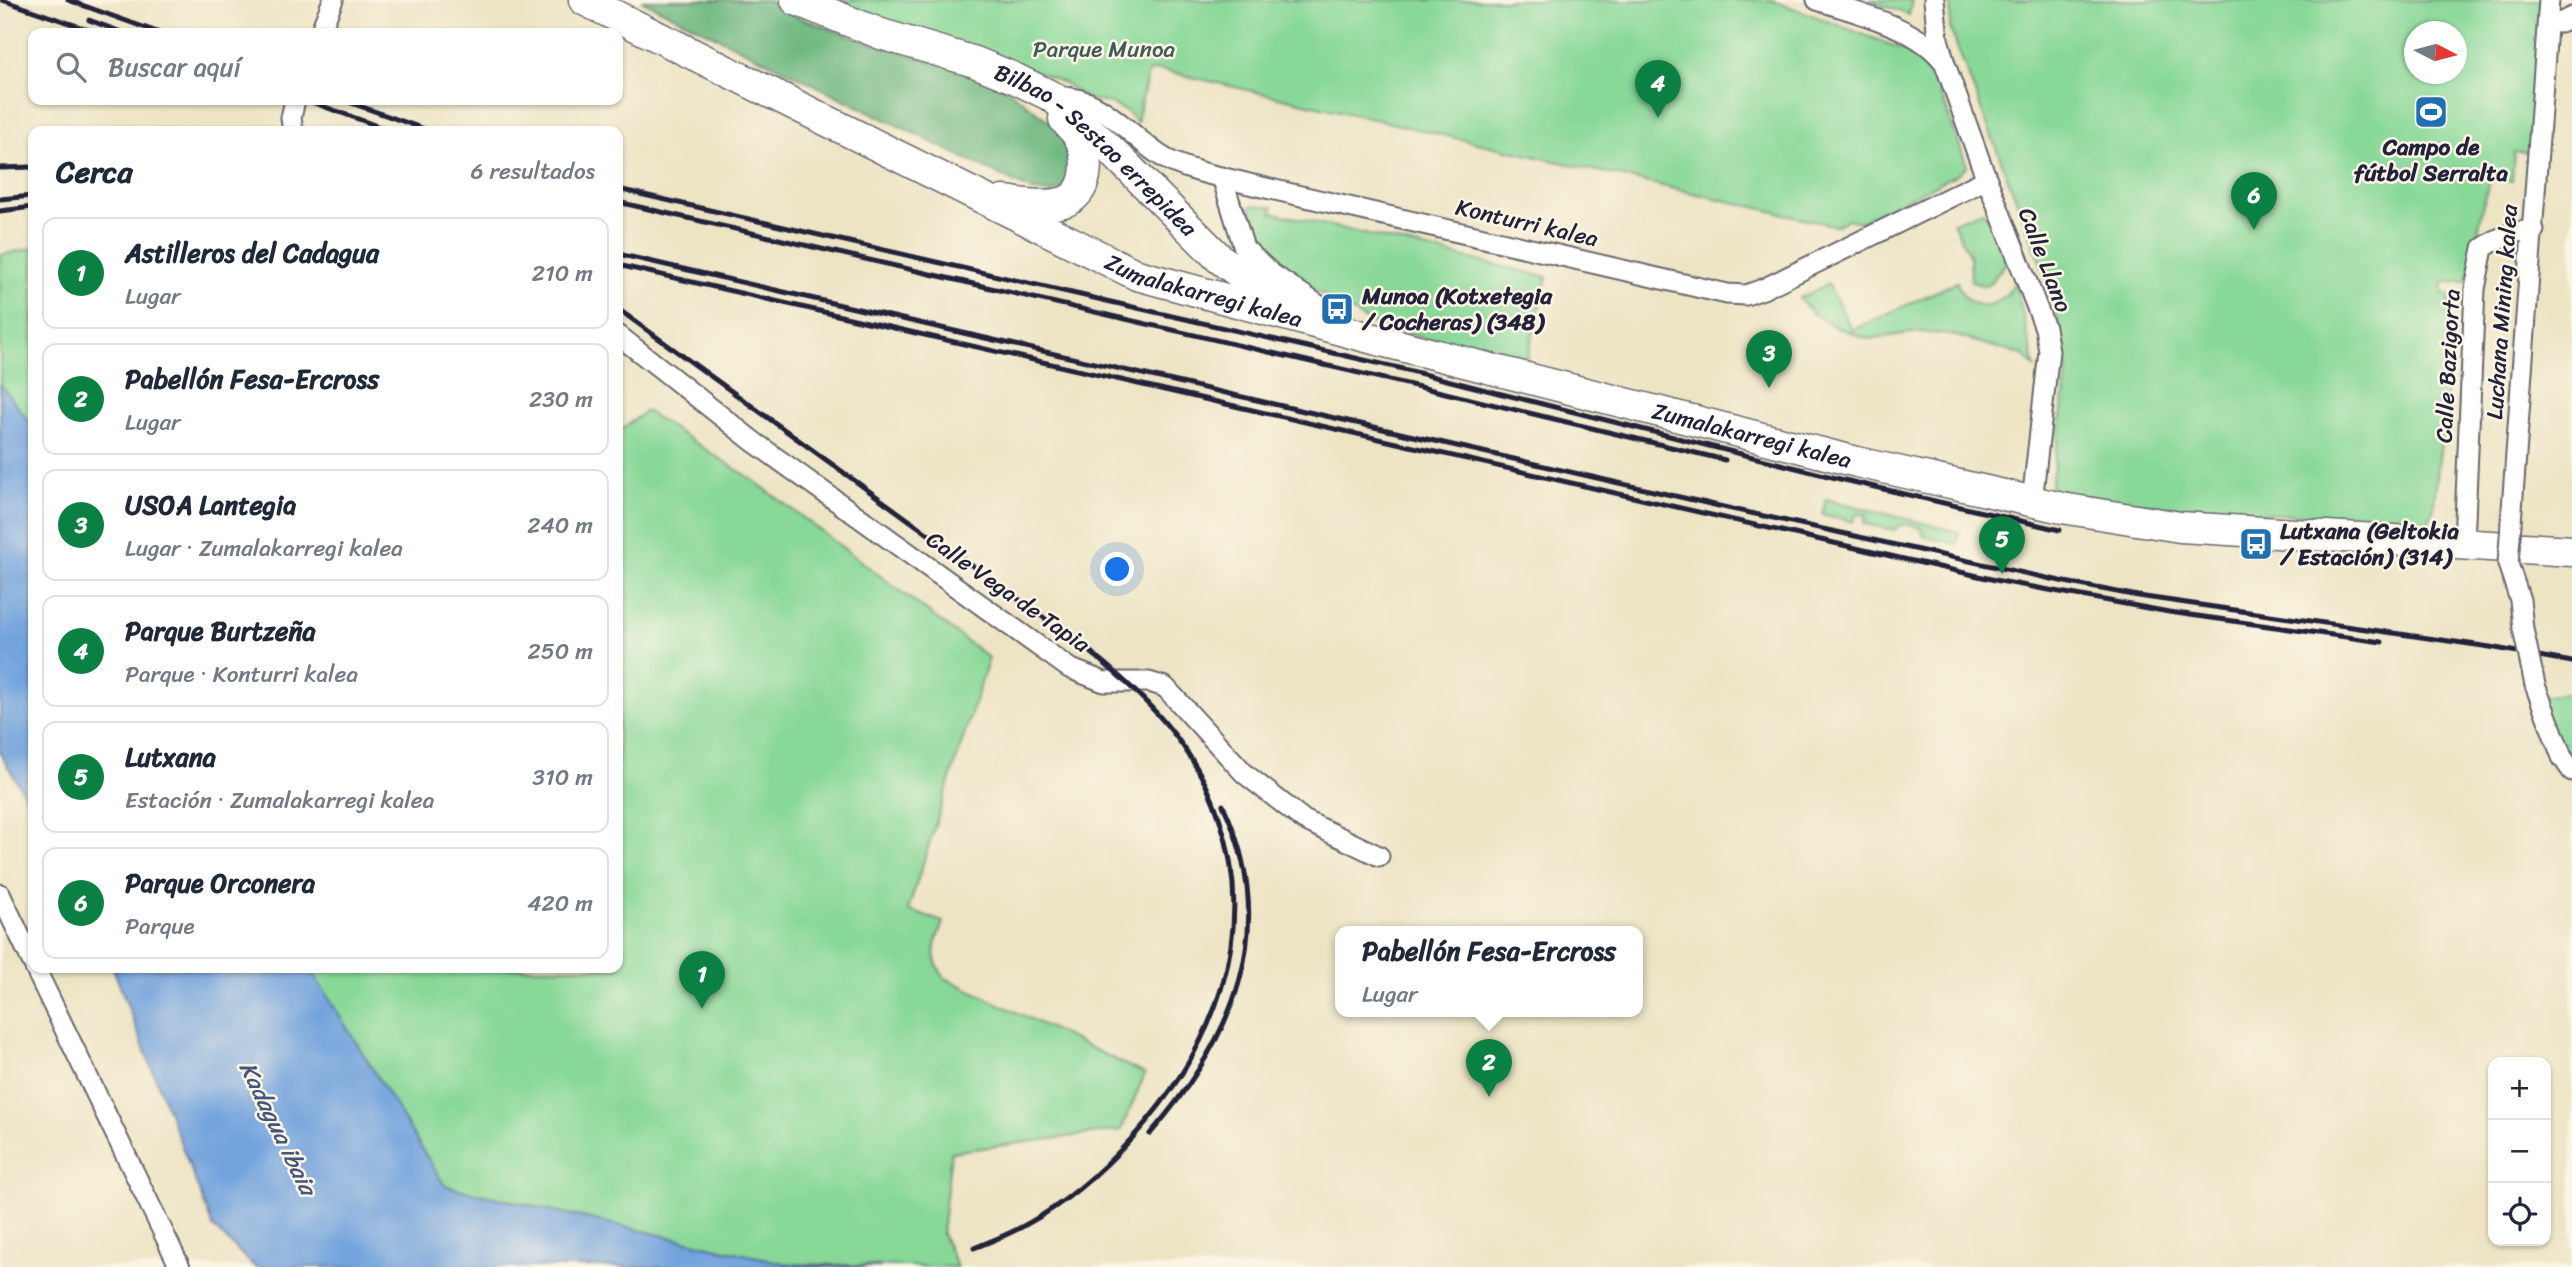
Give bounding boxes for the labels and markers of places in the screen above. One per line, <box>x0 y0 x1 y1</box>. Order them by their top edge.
pin: 4 <box>1635 60 1681 118</box>
sports icon: Campo de fútbol Serralta <box>2412 93 2450 131</box>
place label: Campo de fútbol Serralta <box>2354 127 2508 194</box>
pin: 6 <box>2231 172 2277 230</box>
place label: Munoa (Kotxetegia / Cocheras) (348) <box>1361 276 1553 343</box>
bus stop icon: Munoa (Kotxetegia / Cocheras) (348) <box>1318 290 1356 328</box>
pin: 3 <box>1746 330 1792 388</box>
place label: Lutxana (Geltokia / Estación) (314) <box>2279 511 2459 578</box>
pin: 5 <box>1979 516 2025 574</box>
bus stop icon: Lutxana (Geltokia / Estación) (314) <box>2237 525 2275 563</box>
pin: 1 <box>679 951 725 1009</box>
pin: 2 <box>1466 1039 1512 1097</box>

